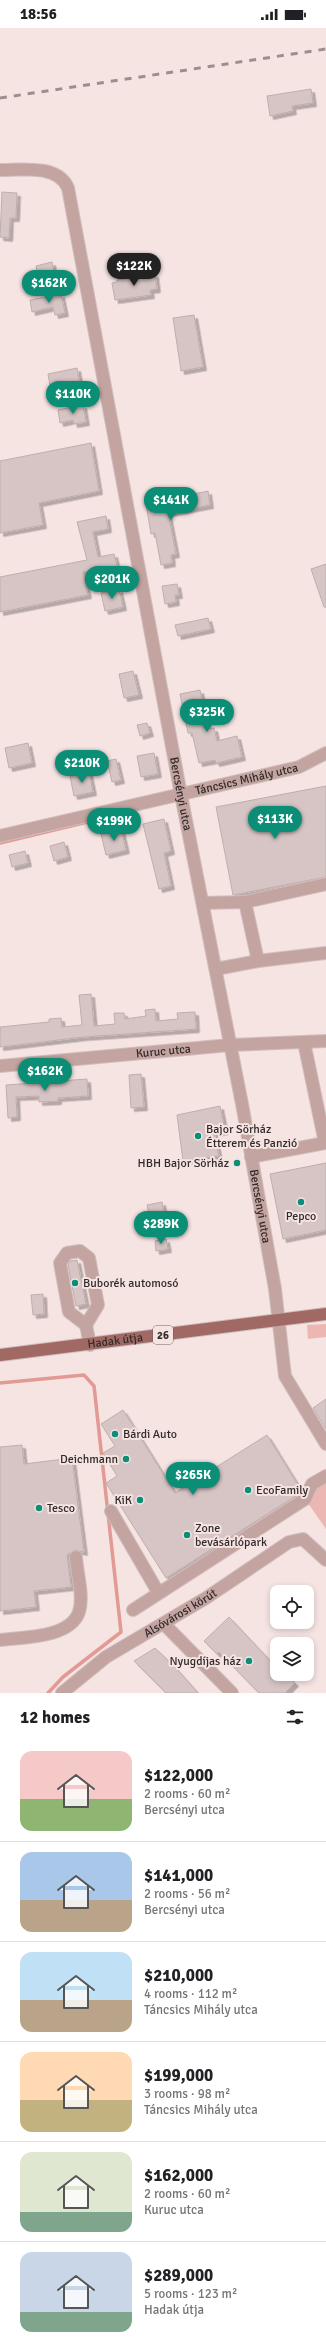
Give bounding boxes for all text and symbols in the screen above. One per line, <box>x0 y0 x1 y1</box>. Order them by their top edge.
text: 18:56 <box>20 5 57 23</box>
pin: $122K <box>106 253 162 287</box>
text: $122K <box>116 258 152 274</box>
pin: $162K <box>21 270 77 304</box>
text: $162K <box>31 275 67 291</box>
pin: $110K <box>45 381 101 415</box>
text: $110K <box>55 386 91 402</box>
pin: $141K <box>143 487 199 521</box>
text: $141K <box>153 492 189 508</box>
pin: $201K <box>84 566 140 600</box>
text: $201K <box>94 571 130 587</box>
pin: $325K <box>179 699 235 733</box>
text: $325K <box>189 704 225 720</box>
pin: $210K <box>54 750 110 784</box>
text: $210K <box>64 755 100 771</box>
street label: Bercsényi utca <box>166 756 195 832</box>
street label: Táncsics Mihály utca <box>194 760 300 799</box>
pin: $113K <box>247 806 303 840</box>
pin: $199K <box>86 808 142 842</box>
text: $113K <box>257 811 293 827</box>
text: $199K <box>96 813 132 829</box>
street label: Kuruc utca <box>135 1042 192 1062</box>
pin: $162K <box>17 1058 73 1092</box>
text: $162K <box>27 1063 63 1079</box>
place label: Bajor Sörház Étterem és Panzió <box>206 1122 297 1151</box>
marker: Bajor Sörház Étterem és Panzió <box>193 1131 203 1141</box>
place label: HBH Bajor Sörház <box>138 1156 229 1171</box>
marker: HBH Bajor Sörház <box>232 1158 242 1168</box>
street label: Bercsényi utca <box>246 1168 274 1244</box>
marker: Pepco <box>296 1197 306 1207</box>
place label: Pepco <box>286 1209 316 1224</box>
pin: $289K <box>133 1211 189 1245</box>
text: $289K <box>143 1216 179 1232</box>
place label: Buborék automosó <box>83 1276 179 1291</box>
marker: Buborék automosó <box>70 1278 80 1288</box>
road number: 26 <box>153 1326 173 1344</box>
street label: Hadak útja <box>87 1330 144 1352</box>
place label: Bárdi Auto <box>123 1427 177 1442</box>
marker: Bárdi Auto <box>110 1429 120 1439</box>
place label: Deichmann <box>60 1452 118 1467</box>
marker: Deichmann <box>121 1454 131 1464</box>
pin: $265K <box>165 1462 221 1496</box>
text: $265K <box>175 1467 211 1483</box>
place label: EcoFamily <box>256 1483 309 1498</box>
marker: EcoFamily <box>243 1485 253 1495</box>
place label: KiK <box>114 1493 132 1508</box>
marker: KiK <box>135 1495 145 1505</box>
place label: Tesco <box>47 1501 75 1516</box>
marker: Tesco <box>34 1503 44 1513</box>
place label: Zone bevásárlópark <box>195 1521 267 1550</box>
marker: Zone bevásárlópark <box>182 1530 192 1540</box>
map controls <box>270 1585 314 1681</box>
button: locate <box>270 1585 314 1629</box>
street label: Alsóvárosi körút <box>141 1586 220 1641</box>
button: layers <box>270 1637 314 1681</box>
place label: Nyugdíjas ház <box>169 1654 241 1669</box>
marker: Nyugdíjas ház <box>244 1656 254 1666</box>
icon: filters <box>284 1706 306 1728</box>
text: 12 homes <box>20 1707 90 1728</box>
text: $122,000 <box>144 1765 213 1786</box>
icon: home <box>52 1767 100 1815</box>
text: 2 rooms · 60 m² <box>144 1786 230 1802</box>
text: Bercsényi utca <box>144 1802 225 1818</box>
text: $141,000 <box>144 1865 213 1886</box>
icon: home <box>52 1868 100 1916</box>
text: 2 rooms · 56 m² <box>144 1886 230 1902</box>
text: Bercsényi utca <box>144 1902 225 1918</box>
text: $210,000 <box>144 1965 213 1986</box>
icon: home <box>52 1968 100 2016</box>
text: 4 rooms · 112 m² <box>144 1986 237 2002</box>
text: Táncsics Mihály utca <box>144 2002 258 2018</box>
text: $199,000 <box>144 2065 213 2086</box>
icon: home <box>52 2068 100 2116</box>
text: 3 rooms · 98 m² <box>144 2086 230 2102</box>
text: Táncsics Mihály utca <box>144 2102 258 2118</box>
text: $162,000 <box>144 2165 213 2186</box>
icon: home <box>52 2168 100 2216</box>
text: 2 rooms · 60 m² <box>144 2186 230 2202</box>
text: Kuruc utca <box>144 2202 204 2218</box>
text: $289,000 <box>144 2265 213 2286</box>
icon: home <box>52 2268 100 2316</box>
text: 5 rooms · 123 m² <box>144 2286 237 2302</box>
text: Hadak útja <box>144 2302 204 2318</box>

